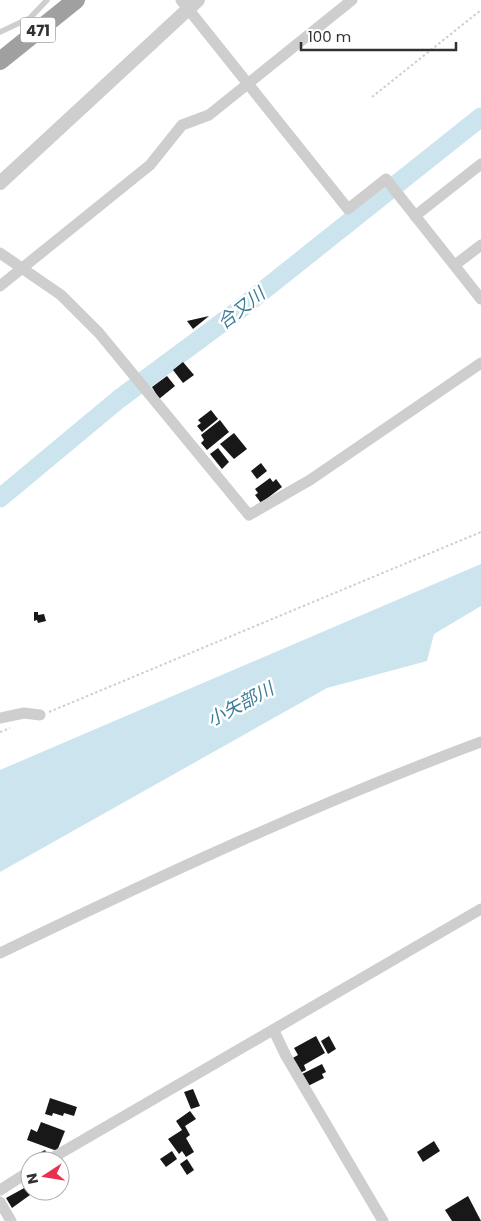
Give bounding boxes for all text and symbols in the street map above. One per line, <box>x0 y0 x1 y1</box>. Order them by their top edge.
road number: 471 <box>20 18 56 42</box>
scale bar <box>301 20 456 52</box>
text: 100 m <box>308 26 351 47</box>
water label: 合又川 <box>212 280 272 334</box>
water label: 小矢部川 <box>202 675 279 732</box>
north arrow <box>20 1151 70 1201</box>
text: N <box>21 1171 43 1186</box>

